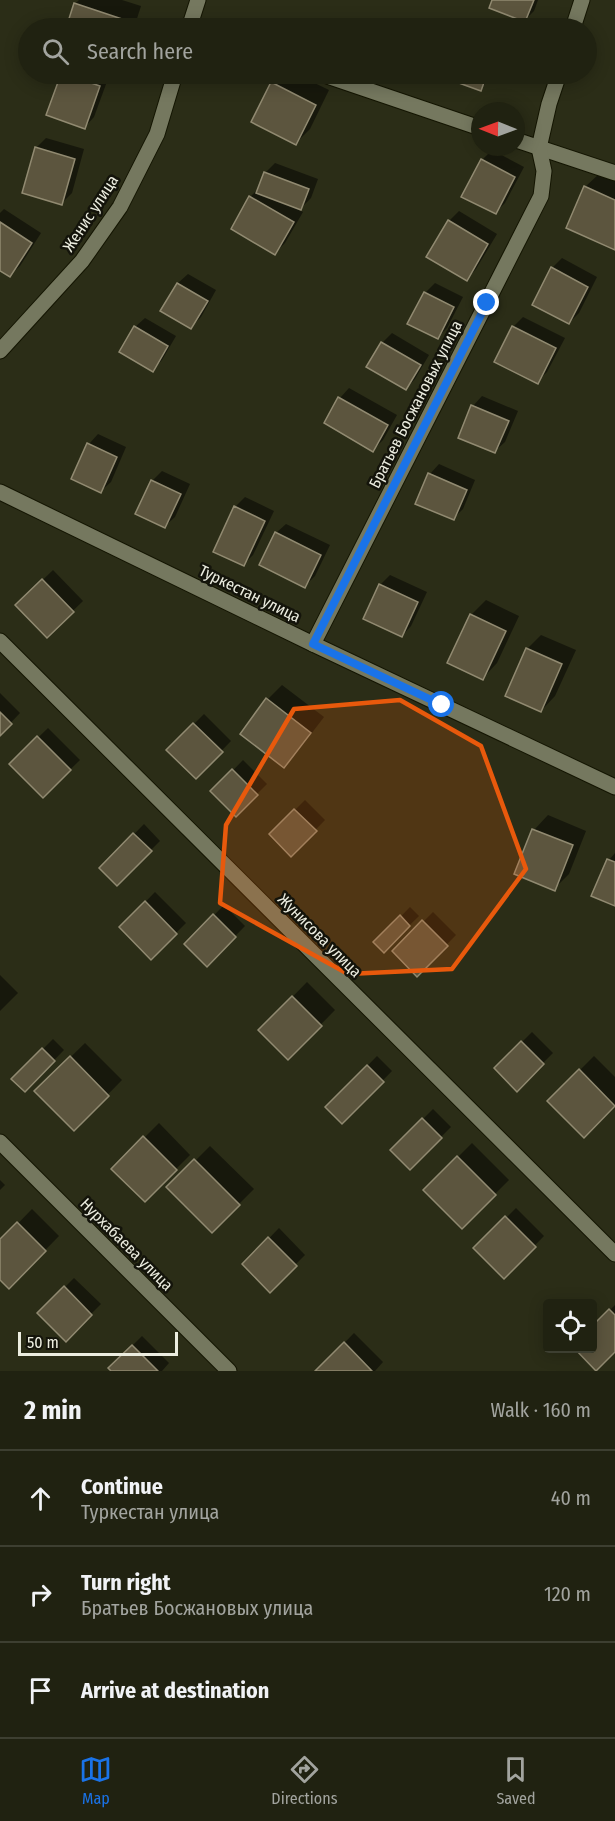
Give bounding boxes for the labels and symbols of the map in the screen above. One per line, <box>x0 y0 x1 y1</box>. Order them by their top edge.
north arrow <box>471 102 525 156</box>
street label: Женис улица <box>59 171 122 255</box>
route end <box>473 289 499 315</box>
street label: Братьев Босжановых улица <box>365 317 466 491</box>
street label: Туркестан улица <box>196 561 304 626</box>
route start <box>428 691 454 717</box>
street label: Жунисова улица <box>274 890 366 981</box>
street label: Нурхабаева улица <box>76 1194 177 1295</box>
scale bar <box>18 1329 178 1356</box>

